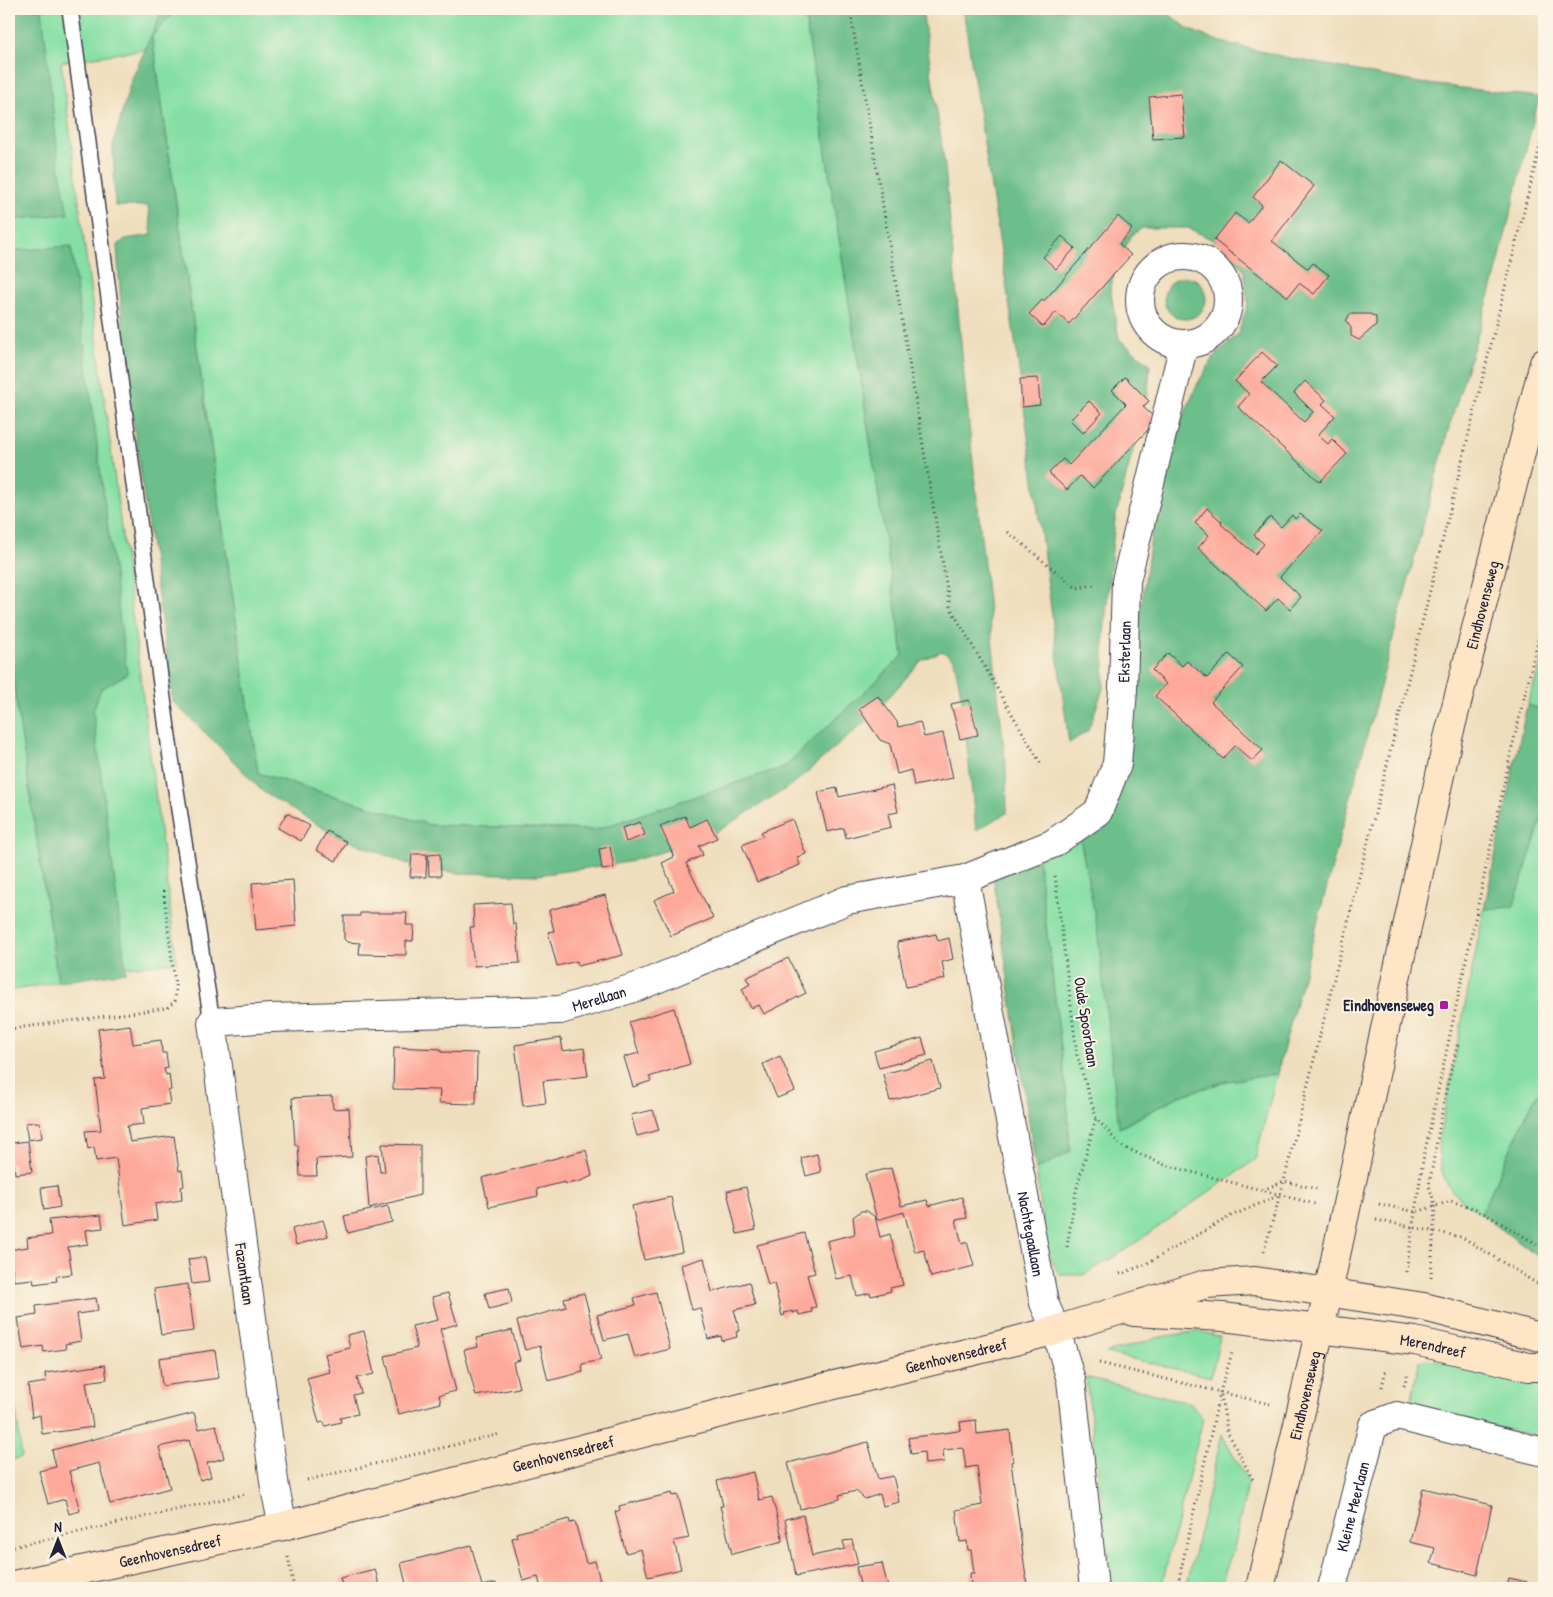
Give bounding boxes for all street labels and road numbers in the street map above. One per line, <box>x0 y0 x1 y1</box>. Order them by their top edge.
street label: Eindhovenseweg <box>1460 558 1504 652</box>
street label: Eksterlaan <box>1112 620 1136 683</box>
street label: Oude Spoorbaan <box>1069 975 1105 1069</box>
street label: Merellaan <box>569 980 629 1017</box>
street label: Nachtegaallaan <box>1012 1190 1050 1278</box>
street label: Fazantlaan <box>230 1241 260 1306</box>
street label: Merendreef <box>1399 1328 1468 1363</box>
street label: Geenhovensedreef <box>903 1332 1010 1378</box>
street label: Eindhovenseweg <box>1284 1348 1326 1442</box>
street label: Geenhovensedreef <box>510 1430 617 1477</box>
street label: Kleine Meerlaan <box>1331 1459 1374 1554</box>
street label: Geenhovensedreef <box>117 1529 224 1573</box>

